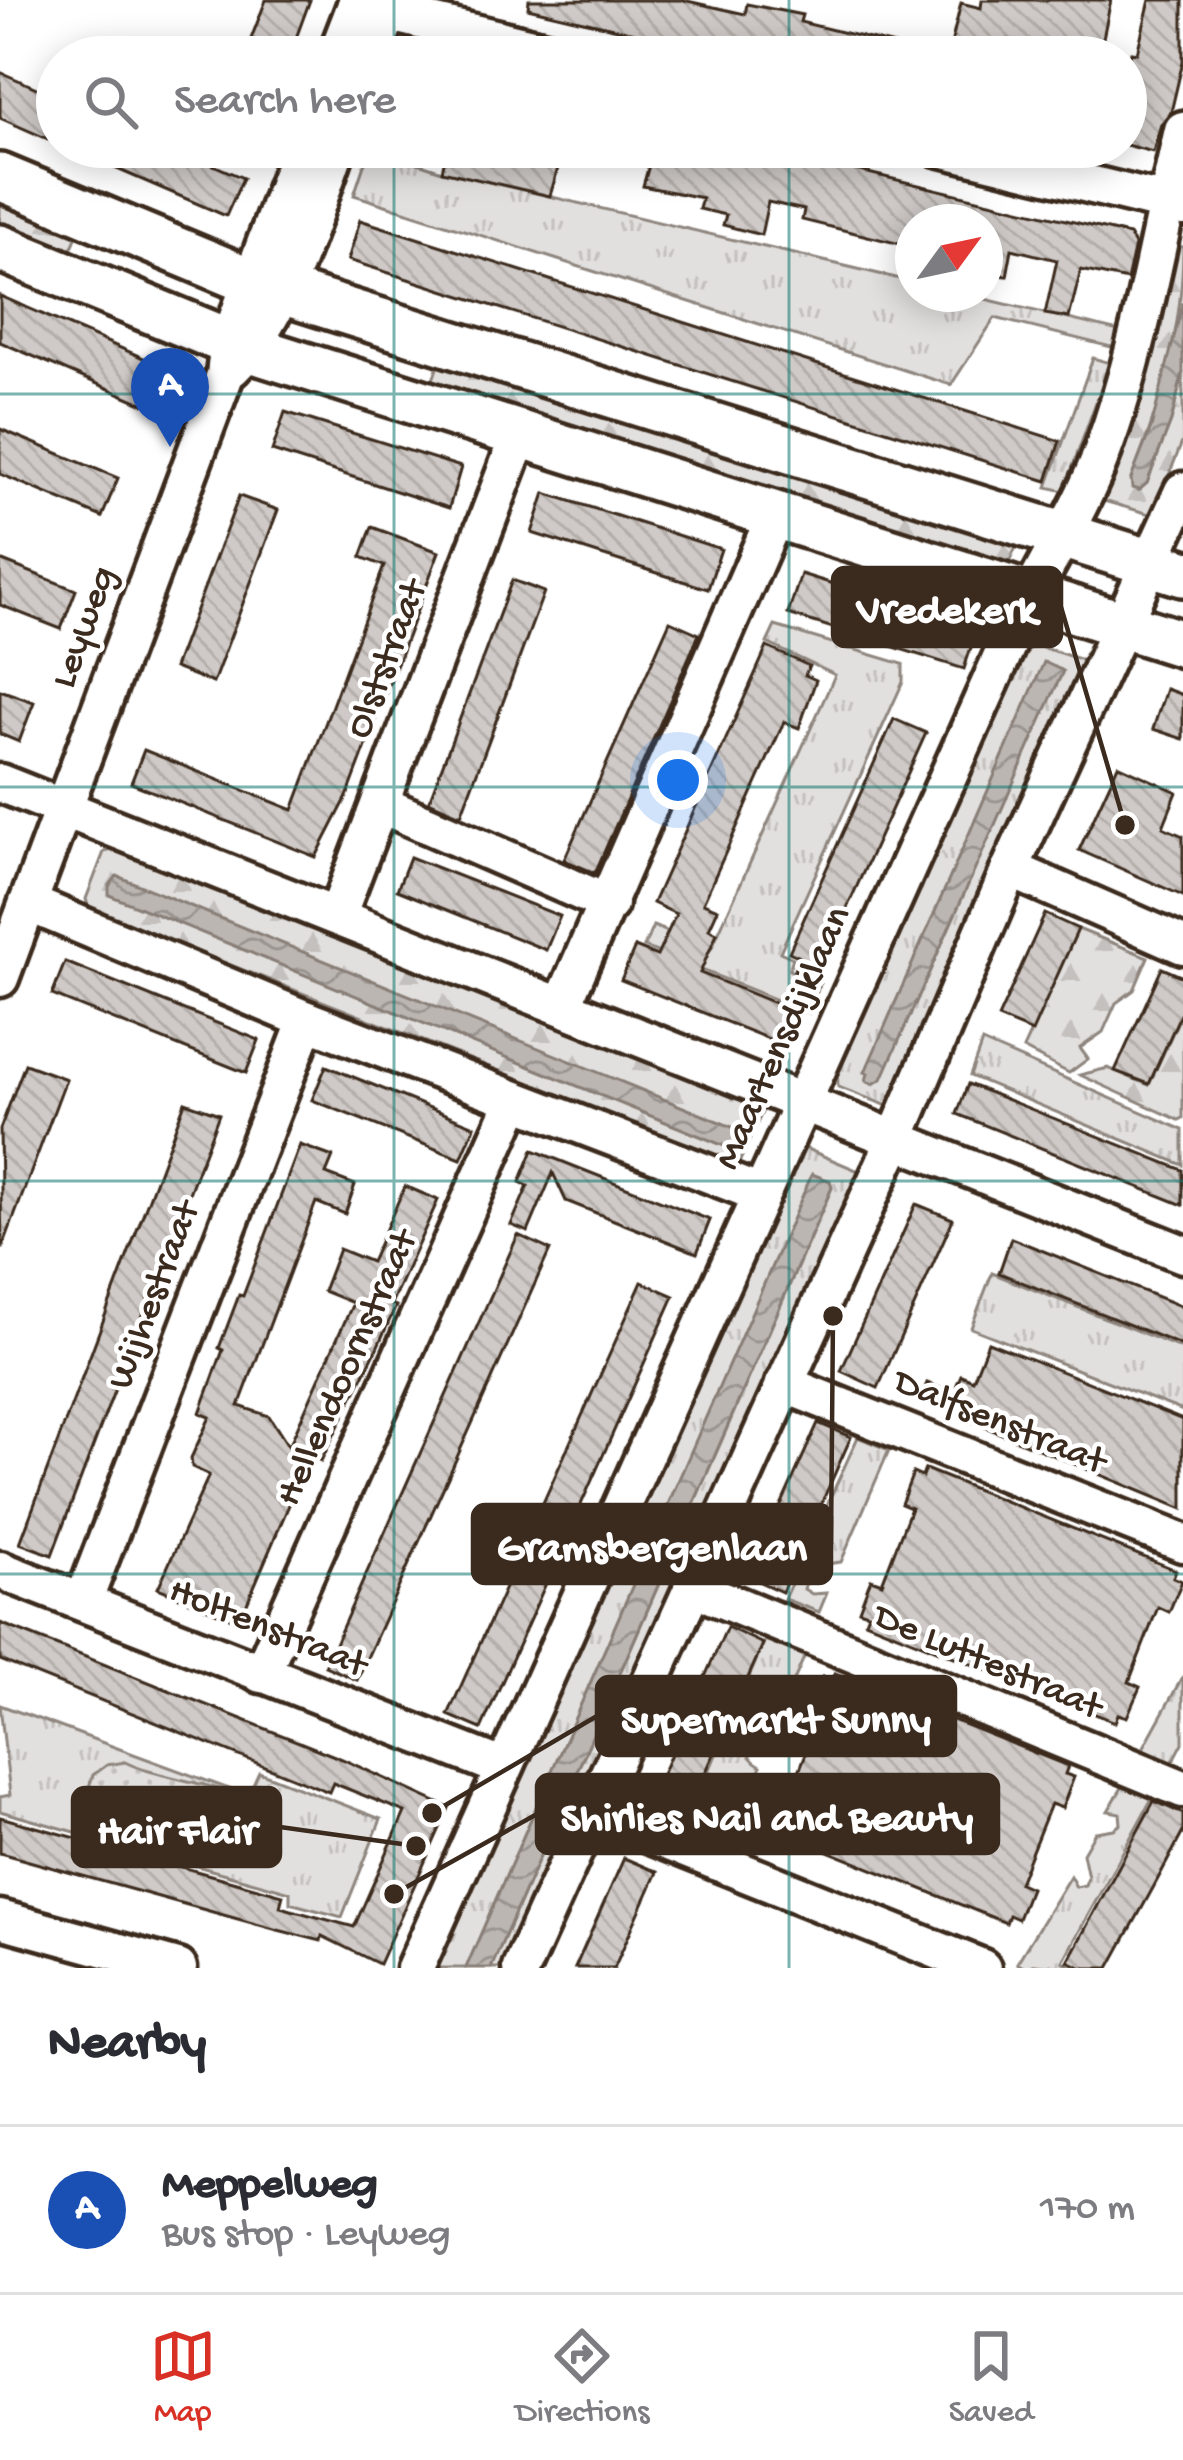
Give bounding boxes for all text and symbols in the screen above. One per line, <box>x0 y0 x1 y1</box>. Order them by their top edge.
search box <box>36 36 1147 168</box>
icon: search <box>78 69 144 135</box>
text: Search here <box>174 76 396 129</box>
north arrow <box>895 204 1003 312</box>
pin: A <box>131 348 209 447</box>
street label: Leyweg <box>43 561 129 695</box>
callout: Vredekerk <box>833 568 1061 646</box>
street label: Olststraat <box>338 572 441 746</box>
text: Vredekerk <box>855 589 1041 638</box>
your location <box>648 750 708 810</box>
street label: Maartensdijklaan <box>706 900 864 1178</box>
street label: Wijhestraat <box>99 1193 214 1396</box>
street label: Hellendoornstraat <box>268 1221 432 1514</box>
street label: Dalfsenstraat <box>884 1360 1114 1488</box>
callout: Gramsbergenlaan <box>473 1505 831 1583</box>
text: Gramsbergenlaan <box>497 1527 808 1576</box>
street label: Holtenstraat <box>162 1570 375 1692</box>
street label: De Luttestraat <box>864 1594 1110 1734</box>
callout: Supermarkt Sunny <box>597 1677 955 1755</box>
text: Supermarkt Sunny <box>621 1699 931 1748</box>
callout: Shirlies Nail and Beauty <box>537 1775 998 1853</box>
callout: Hair Flair <box>73 1788 280 1866</box>
text: Shirlies Nail and Beauty <box>561 1797 973 1846</box>
text: Hair Flair <box>97 1810 261 1859</box>
text: Nearby <box>48 2016 206 2076</box>
text: Meppelweg <box>162 2160 378 2213</box>
text: A <box>75 2187 99 2233</box>
text: 170 m <box>1040 2187 1135 2233</box>
text: Bus stop · Leyweg <box>162 2213 450 2259</box>
tab: Map <box>150 2323 216 2433</box>
tab: Directions <box>515 2323 649 2433</box>
tab: Saved <box>949 2323 1033 2433</box>

